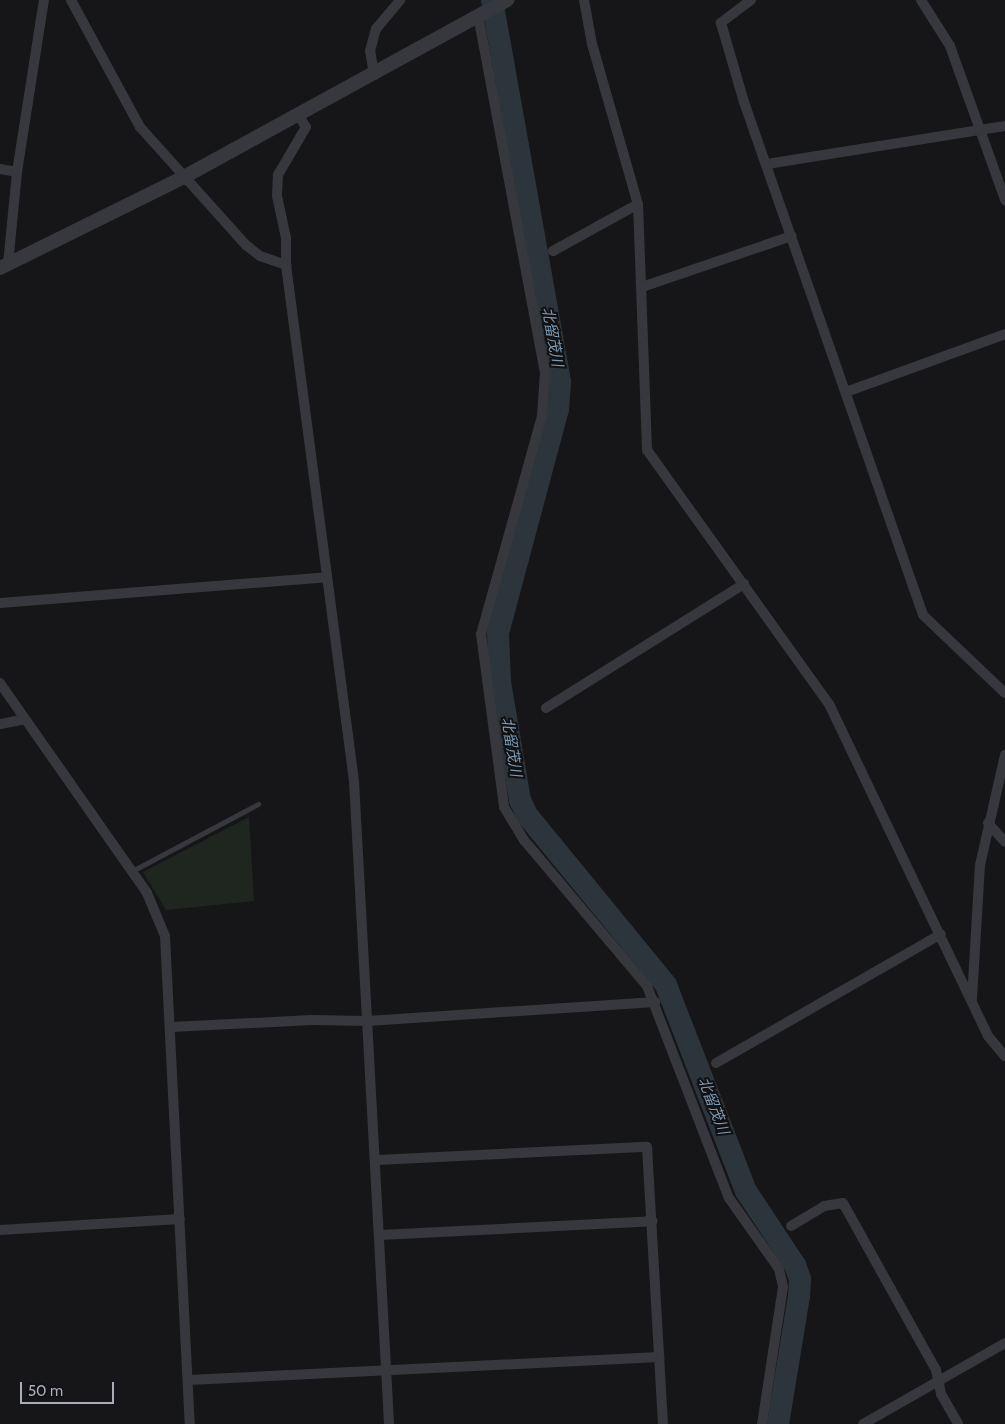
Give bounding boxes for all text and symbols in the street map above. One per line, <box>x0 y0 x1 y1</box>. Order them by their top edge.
water label: 北留茂川 <box>538 306 566 368</box>
water label: 北留茂川 <box>497 716 525 778</box>
water label: 北留茂川 <box>694 1075 732 1137</box>
scale bar <box>22 1372 116 1404</box>
text: 50 m <box>28 1382 63 1400</box>

